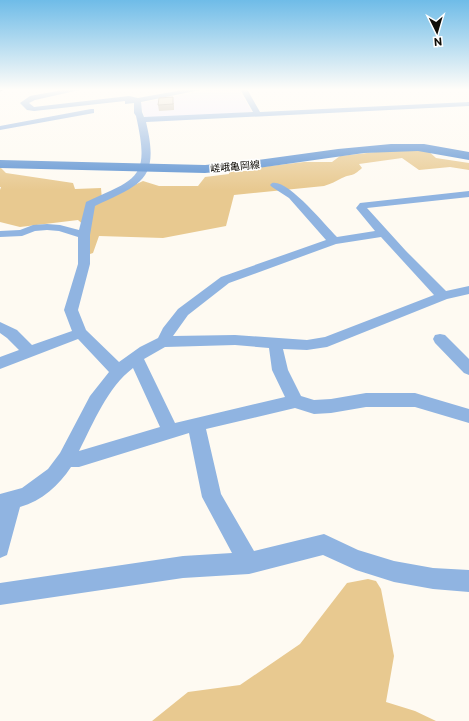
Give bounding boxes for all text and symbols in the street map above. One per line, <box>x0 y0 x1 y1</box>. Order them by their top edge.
north arrow <box>417 12 457 52</box>
text: N <box>433 36 443 49</box>
street label: 嵯峨亀岡線 <box>210 158 260 174</box>

